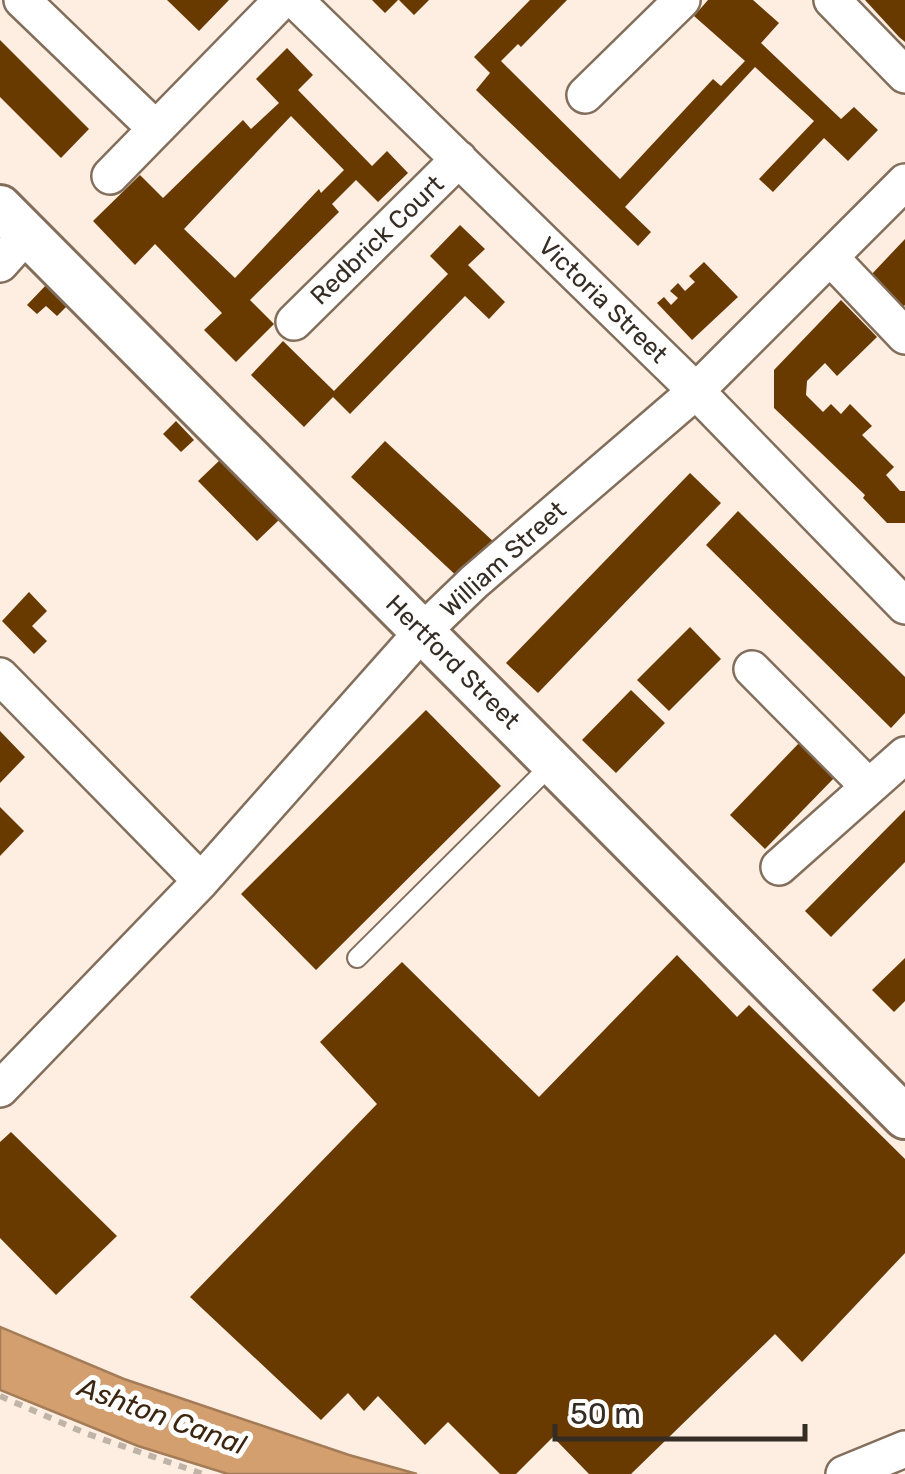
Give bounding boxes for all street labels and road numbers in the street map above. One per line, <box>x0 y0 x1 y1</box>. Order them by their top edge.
street label: Redbrick Court <box>305 169 450 311</box>
street label: Victoria Street <box>532 231 674 369</box>
street label: William Street <box>434 495 572 623</box>
street label: Hertford Street <box>380 589 526 735</box>

